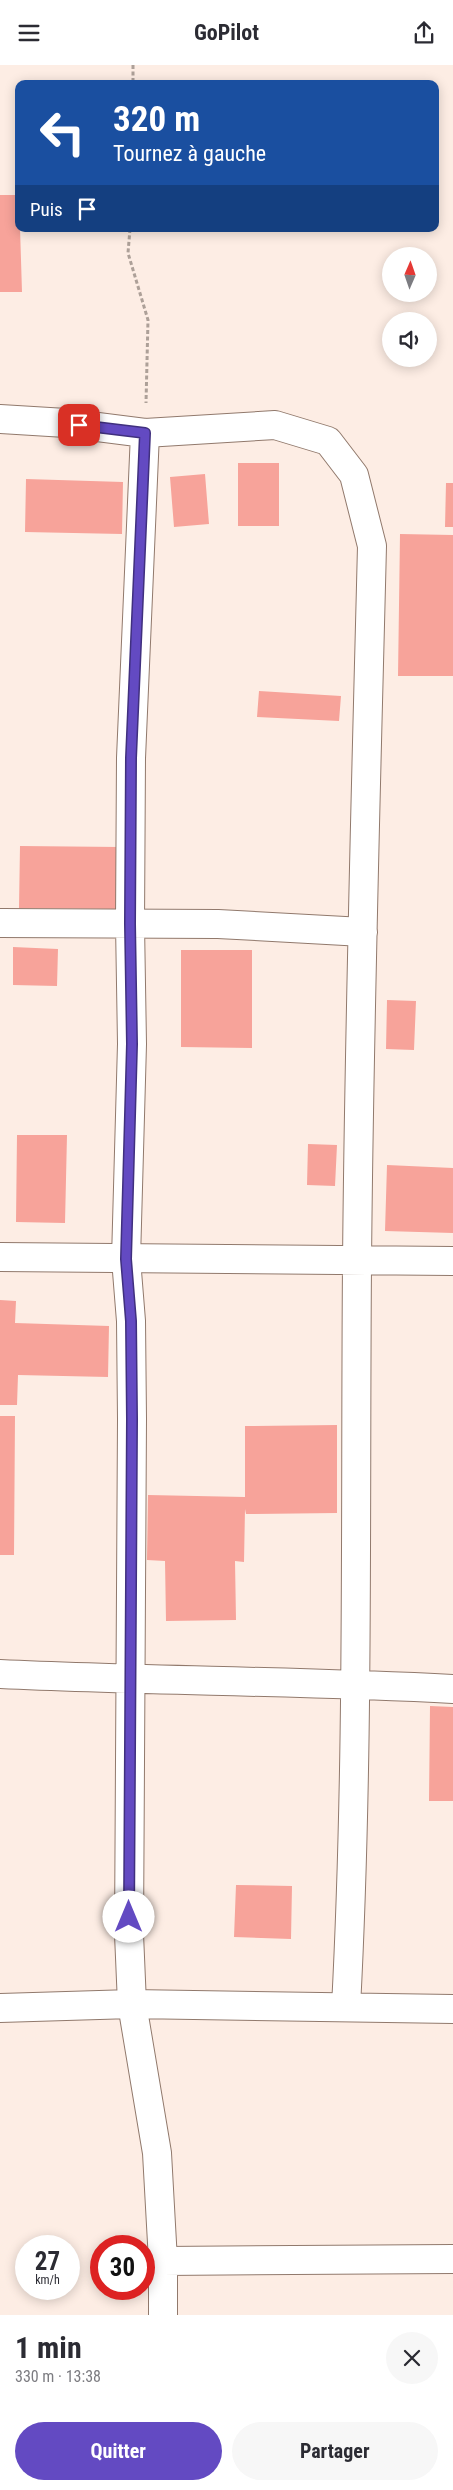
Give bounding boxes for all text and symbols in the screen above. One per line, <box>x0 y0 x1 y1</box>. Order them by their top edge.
icon: menu <box>15 19 43 47</box>
icon: share <box>410 19 438 47</box>
text: GoPilot <box>194 20 259 45</box>
text: 320 m <box>113 99 200 140</box>
icon: left <box>30 100 95 165</box>
text: Tournez à gauche <box>113 141 266 166</box>
icon: arrive <box>73 195 101 223</box>
text: Puis <box>30 198 63 221</box>
north arrow <box>382 247 438 303</box>
map controls <box>382 247 437 367</box>
button: sound <box>382 312 437 367</box>
pin <box>58 404 100 446</box>
icon: arrive <box>65 411 93 439</box>
position arrow <box>102 1890 154 1942</box>
speed limit sign: 30 <box>90 2235 155 2300</box>
text: 27 <box>35 2247 60 2276</box>
text: km/h <box>35 2273 60 2287</box>
text: 1 min <box>15 2330 82 2365</box>
button: close <box>386 2332 438 2384</box>
text: 330 m · 13:38 <box>15 2367 101 2386</box>
button: Quitter <box>15 2422 222 2480</box>
button: Partager <box>232 2422 438 2480</box>

